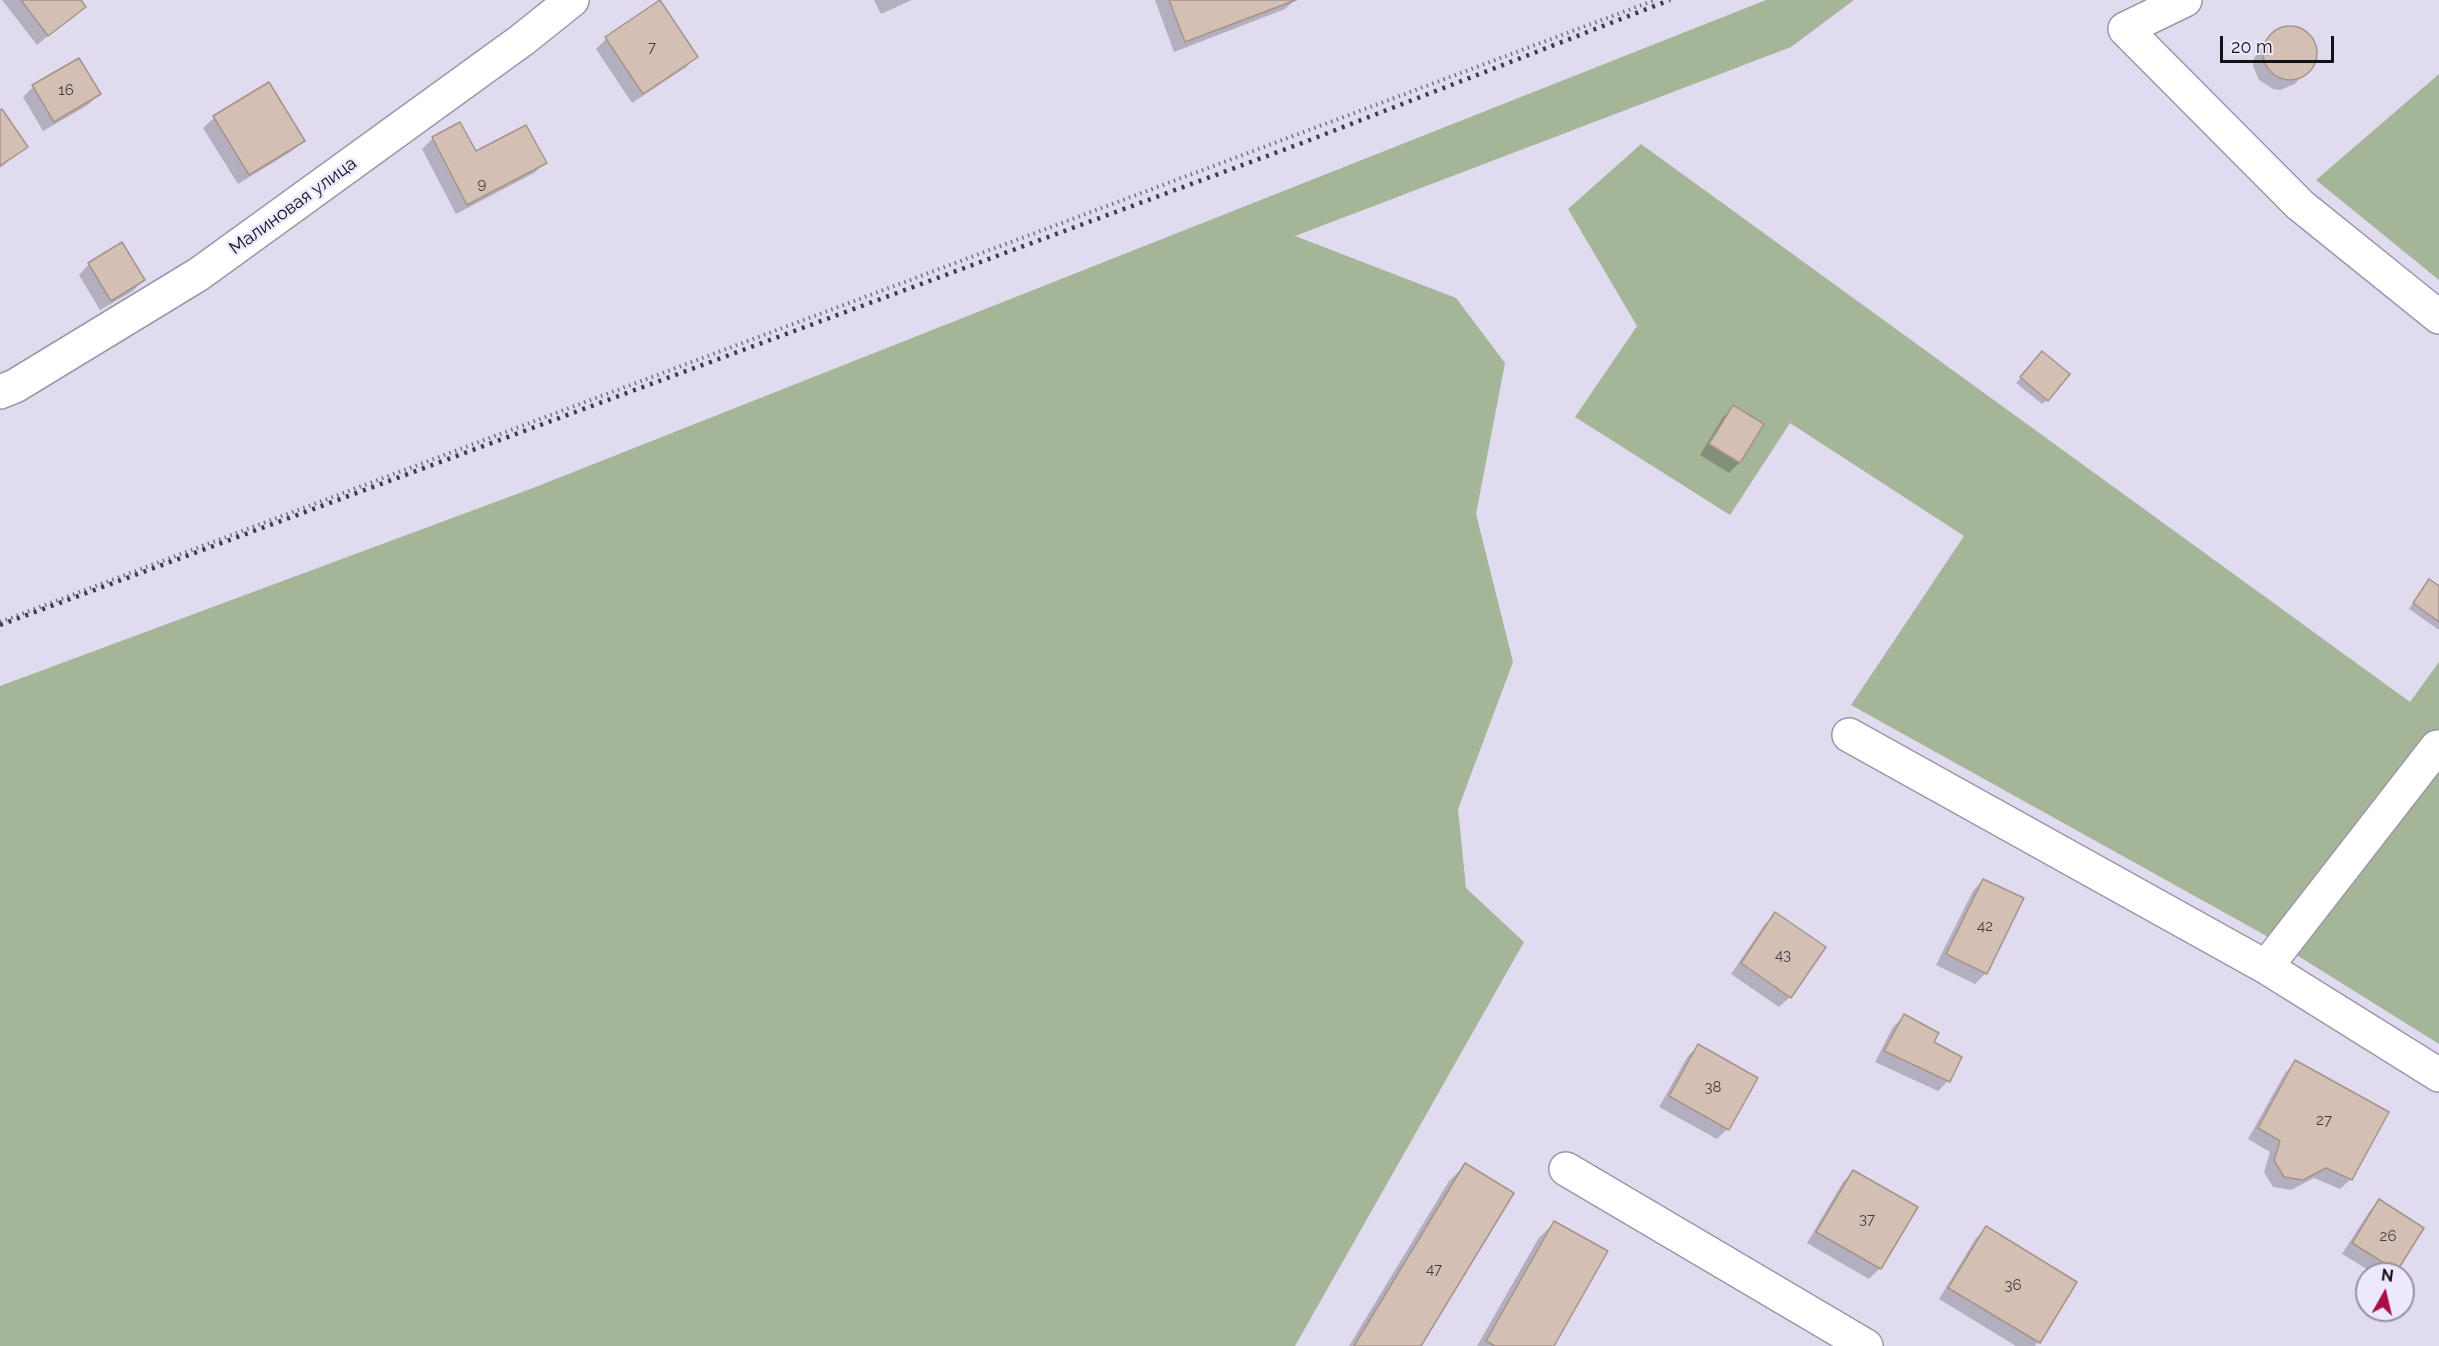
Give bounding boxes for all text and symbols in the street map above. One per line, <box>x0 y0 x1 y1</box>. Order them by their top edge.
scale bar <box>2223 24 2337 62</box>
text: 20 m <box>2231 36 2273 57</box>
house number: 7 <box>648 38 656 56</box>
house number: 16 <box>58 81 74 99</box>
street label: Малиновая улица <box>225 153 361 259</box>
house number: 9 <box>478 175 486 193</box>
house number: 42 <box>1977 917 1993 935</box>
house number: 43 <box>1775 946 1791 964</box>
house number: 38 <box>1705 1078 1721 1096</box>
house number: 27 <box>2316 1111 2332 1129</box>
house number: 37 <box>1859 1210 1875 1228</box>
house number: 26 <box>2380 1227 2396 1245</box>
house number: 47 <box>1426 1260 1442 1278</box>
north arrow <box>2355 1262 2415 1322</box>
text: N <box>2380 1265 2395 1286</box>
house number: 36 <box>2004 1276 2022 1294</box>

